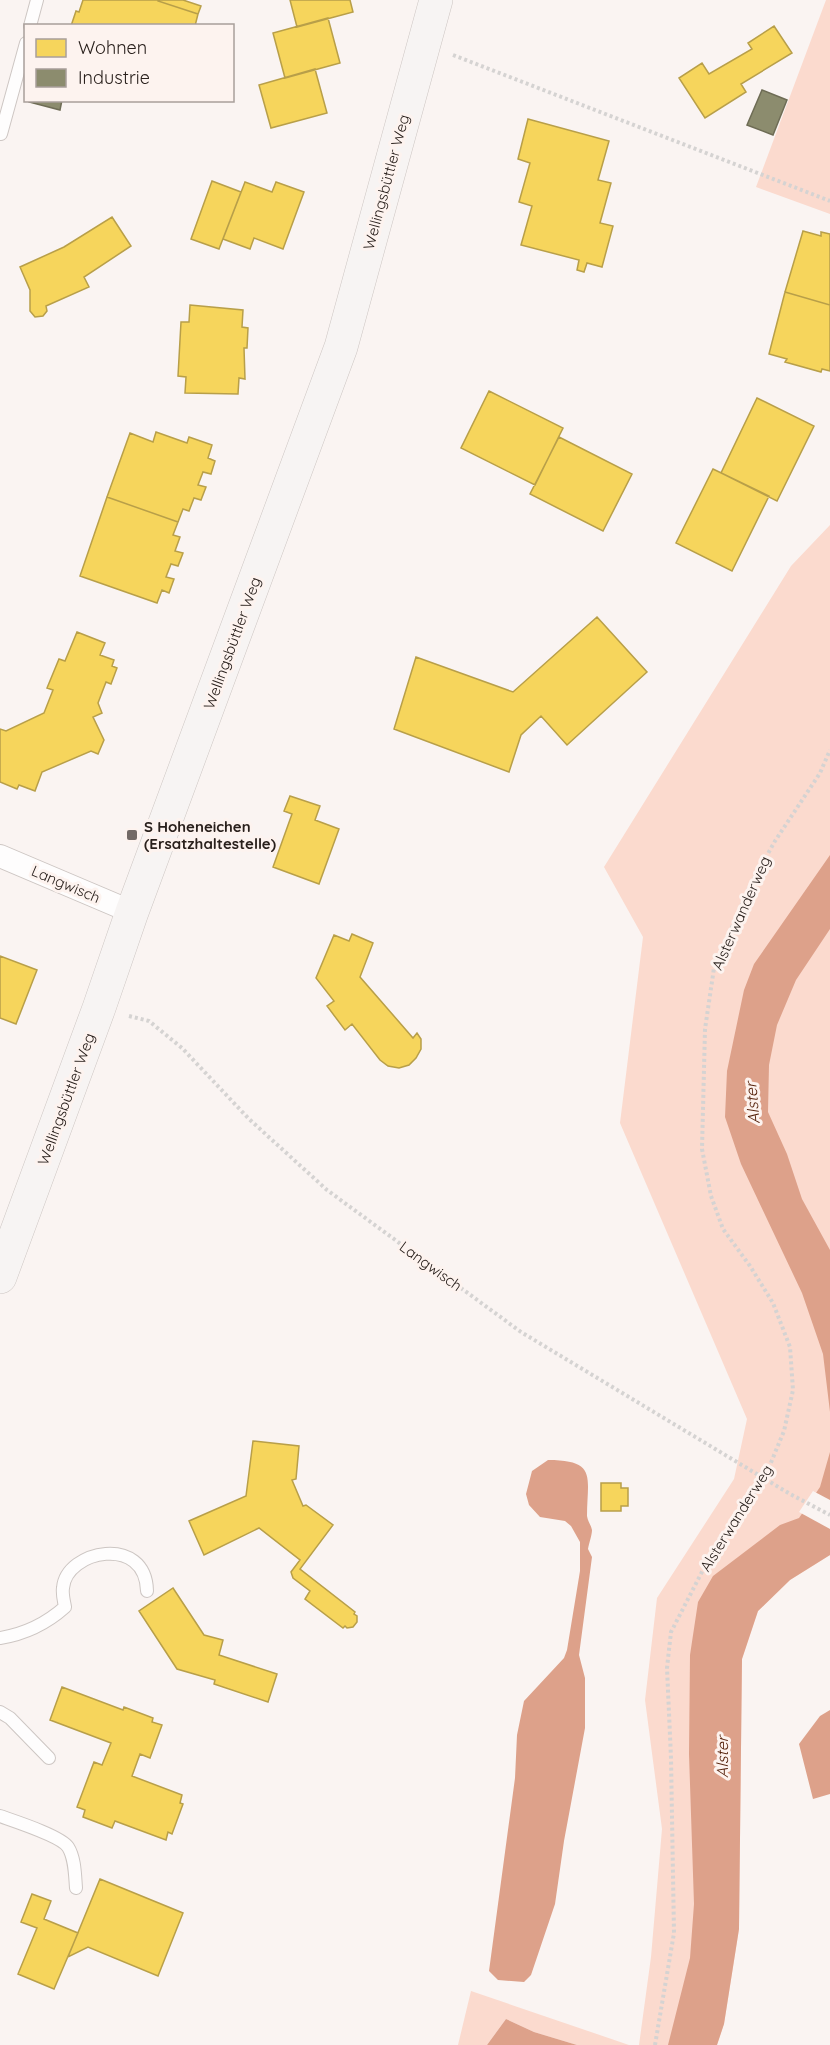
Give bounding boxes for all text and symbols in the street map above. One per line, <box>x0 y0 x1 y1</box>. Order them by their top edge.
legend <box>24 24 234 102</box>
text: Wohnen <box>78 36 147 59</box>
text: Industrie <box>78 66 150 89</box>
street label: Wellingsbüttler Weg <box>359 112 413 252</box>
street label: Wellingsbüttler Weg <box>199 574 265 712</box>
place label: S Hoheneichen (Ersatzhaltestelle) <box>144 817 276 853</box>
marker: S Hoheneichen (Ersatzhaltestelle) <box>125 828 139 842</box>
street label: Alsterwanderweg <box>707 853 775 973</box>
street label: Langwisch <box>29 861 103 907</box>
street label: Wellingsbüttler Weg <box>33 1030 99 1168</box>
water label: Alster <box>740 1079 764 1125</box>
street label: Langwisch <box>396 1237 466 1295</box>
street label: Alsterwanderweg <box>696 1461 776 1575</box>
water label: Alster <box>712 1734 732 1778</box>

